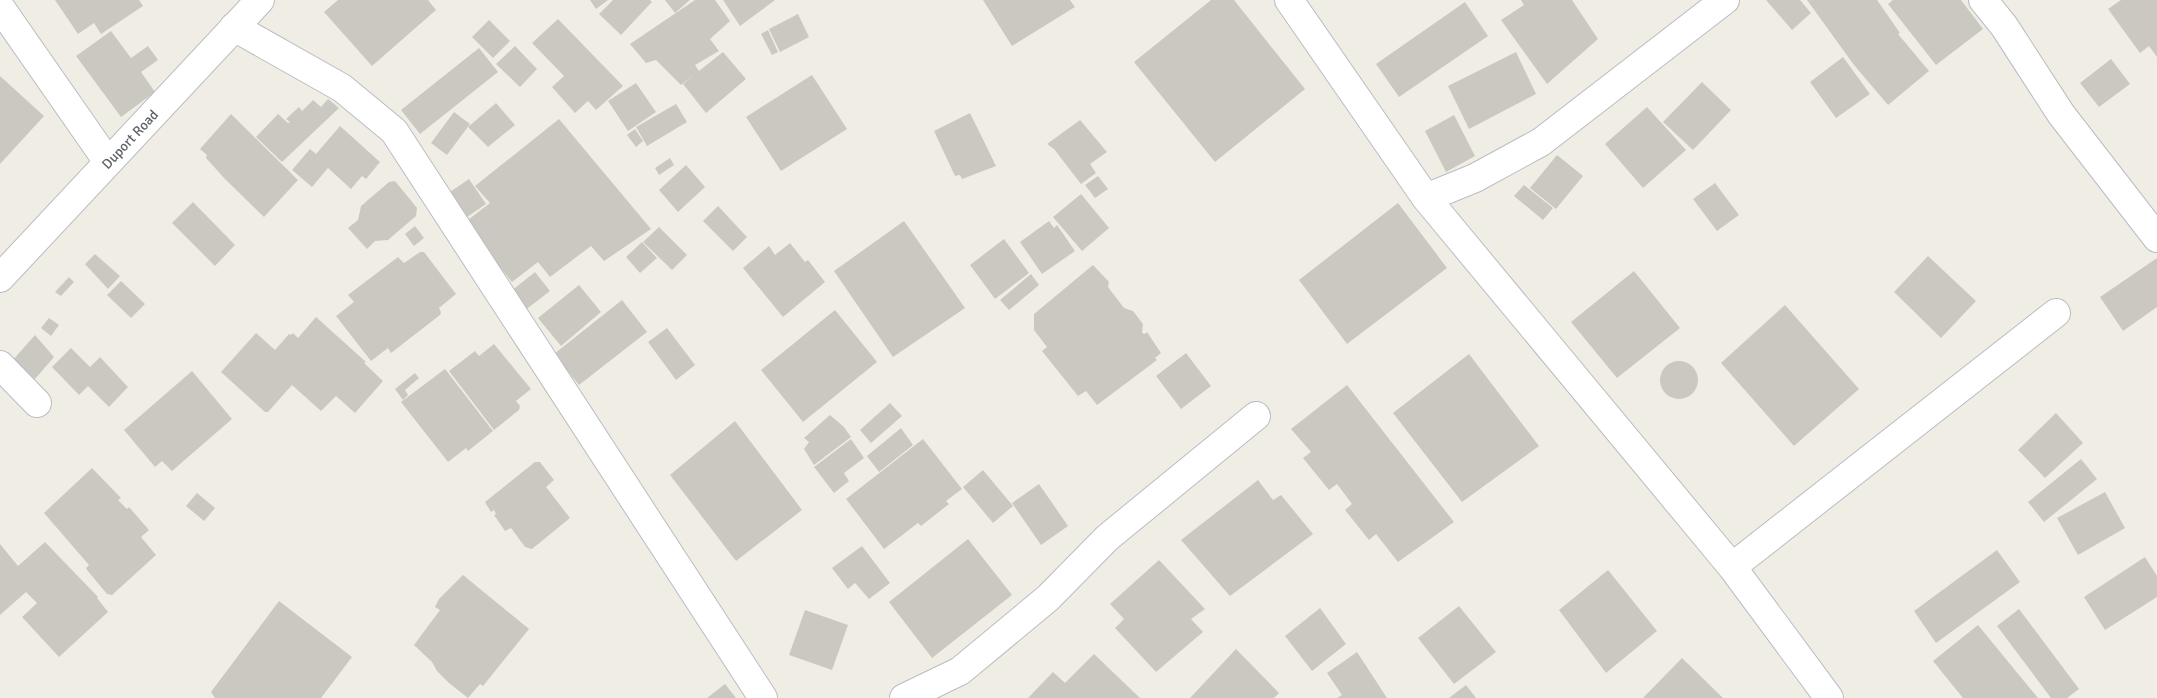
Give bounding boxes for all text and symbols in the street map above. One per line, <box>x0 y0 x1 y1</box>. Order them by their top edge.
street label: Duport Road <box>98 106 162 173</box>

